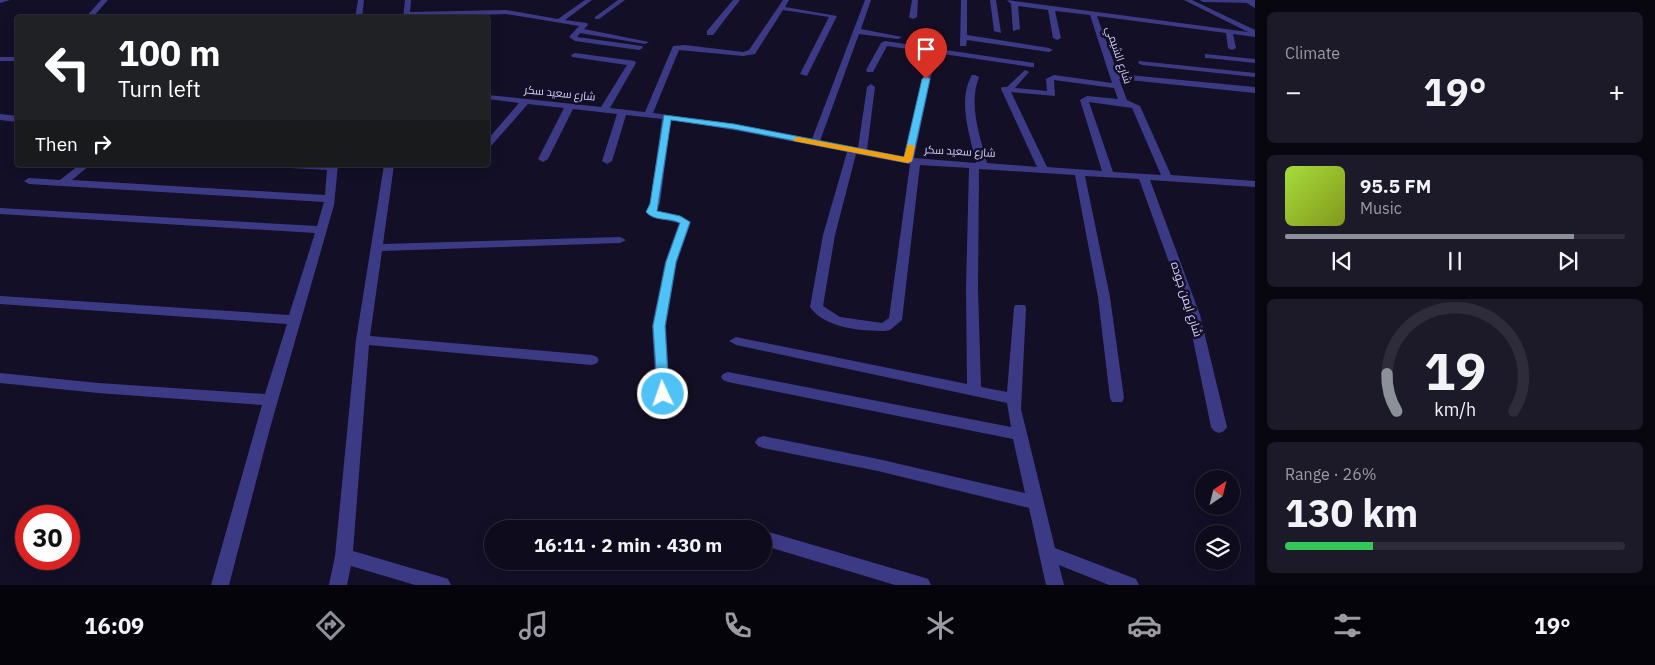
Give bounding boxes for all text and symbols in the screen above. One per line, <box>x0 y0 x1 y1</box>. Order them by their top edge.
street label: شارع الشيمي <box>1101 24 1135 86</box>
pin <box>905 28 947 79</box>
text: 100 m <box>118 30 221 76</box>
icon: left <box>35 35 100 100</box>
icon: arrive <box>912 35 940 63</box>
text: Climate <box>1285 43 1340 63</box>
text: 19° <box>1423 67 1487 116</box>
text: − <box>1285 73 1302 110</box>
text: + <box>1608 73 1625 110</box>
text: Turn left <box>118 74 201 103</box>
street label: شارع سعيد سكر <box>523 82 596 105</box>
icon: right <box>88 130 116 158</box>
text: Then <box>35 132 78 156</box>
street label: شارع سعيد سكر <box>923 142 996 161</box>
text: 95.5 FM <box>1360 174 1431 198</box>
text: Music <box>1360 198 1402 218</box>
icon: previous <box>1328 247 1356 275</box>
icon: pause <box>1441 247 1469 275</box>
icon: next <box>1554 247 1582 275</box>
street label: شارع ايمن جوده <box>1167 259 1206 339</box>
text: 19 <box>1424 337 1486 404</box>
position arrow <box>636 367 688 419</box>
text: km/h <box>1434 398 1476 421</box>
text: Range · 26% <box>1285 464 1377 484</box>
north arrow <box>1195 470 1240 515</box>
map controls <box>1195 470 1240 570</box>
text: 130 km <box>1285 488 1418 537</box>
speed limit sign: 30 <box>15 505 80 570</box>
button: layers <box>1195 525 1240 570</box>
text: 16:11 · 2 min · 430 m <box>534 533 722 557</box>
icon: directions <box>313 608 348 643</box>
icon: music <box>516 608 551 643</box>
icon: phone <box>720 608 755 643</box>
icon: climate <box>923 608 958 643</box>
icon: car <box>1127 608 1162 643</box>
icon: filters <box>1330 608 1365 643</box>
text: 16:09 <box>84 611 144 640</box>
text: 19° <box>1534 611 1571 640</box>

